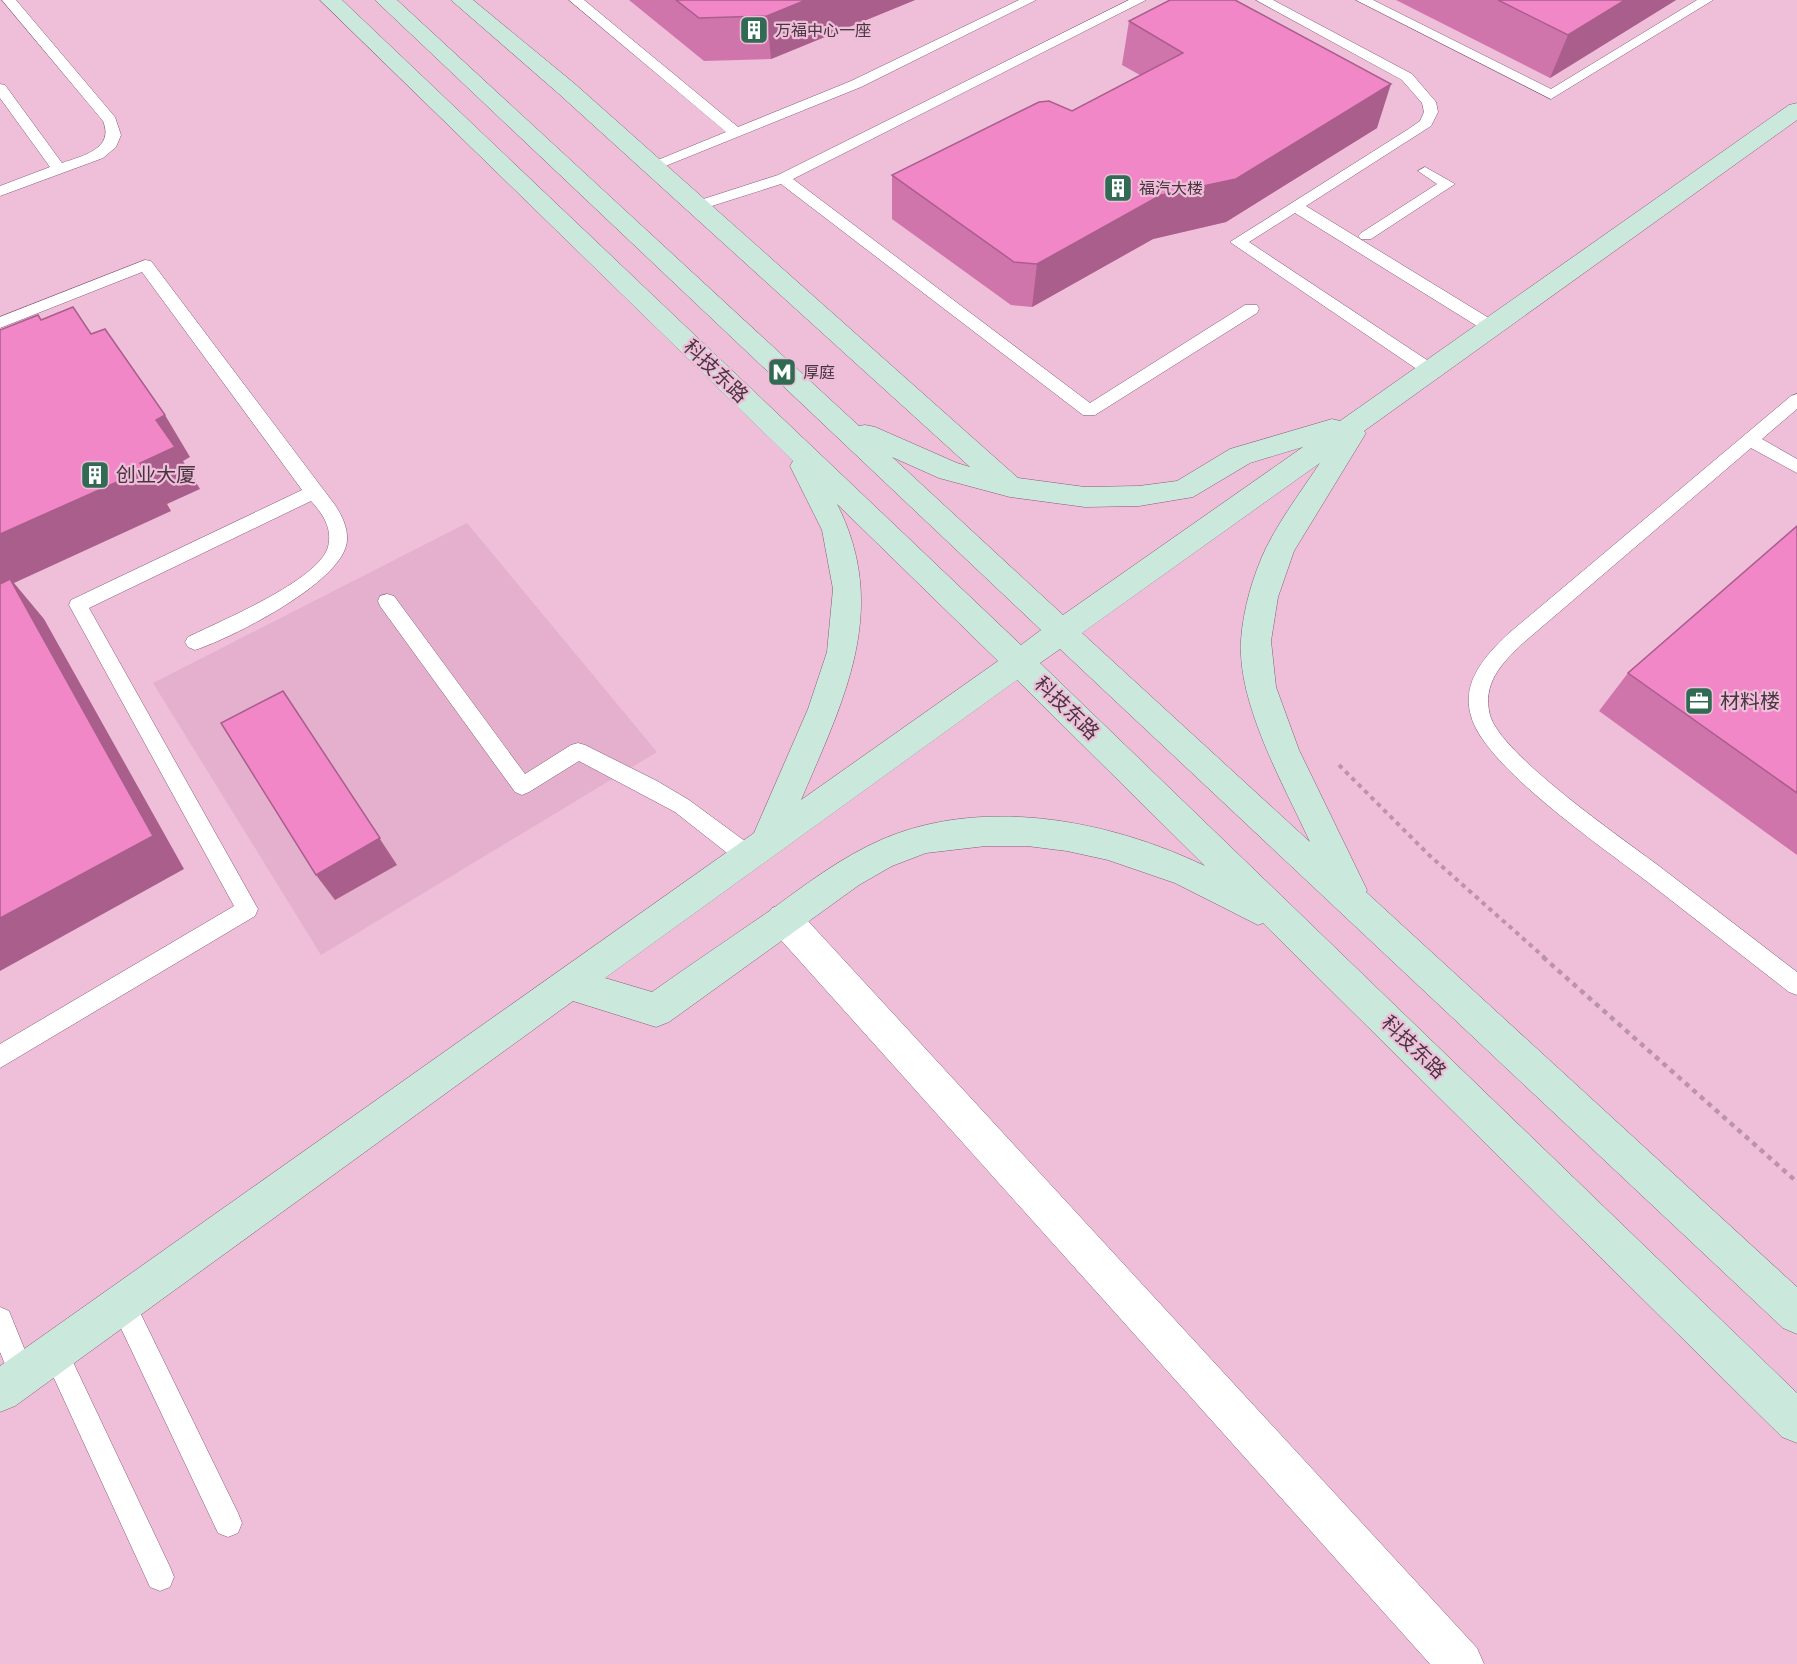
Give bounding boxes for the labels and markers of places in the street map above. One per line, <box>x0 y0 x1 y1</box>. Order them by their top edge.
building icon: 万福中心一座 <box>738 14 770 46</box>
place label: 万福中心一座 <box>775 22 871 39</box>
building icon: 福汽大楼 <box>1102 172 1134 204</box>
place label: 福汽大楼 <box>1139 180 1203 197</box>
metro station icon: 厚庭 <box>766 356 798 388</box>
place label: 厚庭 <box>803 364 835 381</box>
building icon: 创业大厦 <box>79 459 111 491</box>
place label: 创业大厦 <box>116 464 196 486</box>
office icon: 材料楼 <box>1683 685 1715 717</box>
place label: 材料楼 <box>1720 690 1780 712</box>

